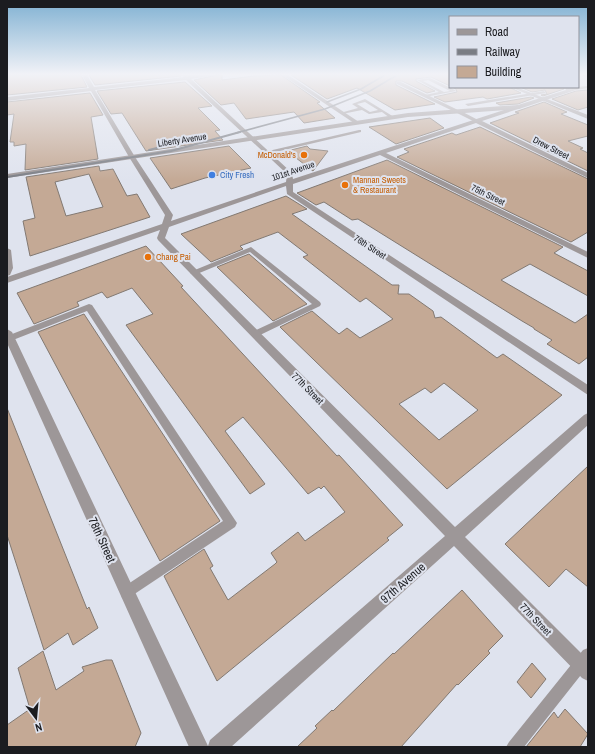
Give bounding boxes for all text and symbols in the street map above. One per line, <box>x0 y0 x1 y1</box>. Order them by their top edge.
legend <box>449 16 579 88</box>
text: Road <box>485 24 509 40</box>
text: Railway <box>485 44 520 60</box>
text: Building <box>485 64 522 80</box>
street label: Liberty Avenue <box>157 130 207 150</box>
street label: Drew Street <box>531 134 571 162</box>
place label: McDonald's <box>258 149 296 161</box>
marker: McDonald's <box>299 150 309 160</box>
street label: 101st Avenue <box>270 158 316 184</box>
place label: City Fresh <box>220 169 254 181</box>
marker: City Fresh <box>207 170 217 180</box>
place label: Mannan Sweets & Restaurant <box>353 174 406 196</box>
marker: Mannan Sweets & Restaurant <box>340 180 350 190</box>
street label: 75th Street <box>469 182 507 208</box>
street label: 76th Street <box>352 232 388 262</box>
place label: Chang Pai <box>156 251 191 263</box>
marker: Chang Pai <box>143 252 153 262</box>
street label: 77th Street <box>289 370 327 408</box>
street label: 78th Street <box>85 515 120 565</box>
street label: 97th Avenue <box>377 559 429 607</box>
street label: 77th Street <box>517 600 555 639</box>
north arrow <box>16 698 56 738</box>
text: N <box>34 720 44 735</box>

